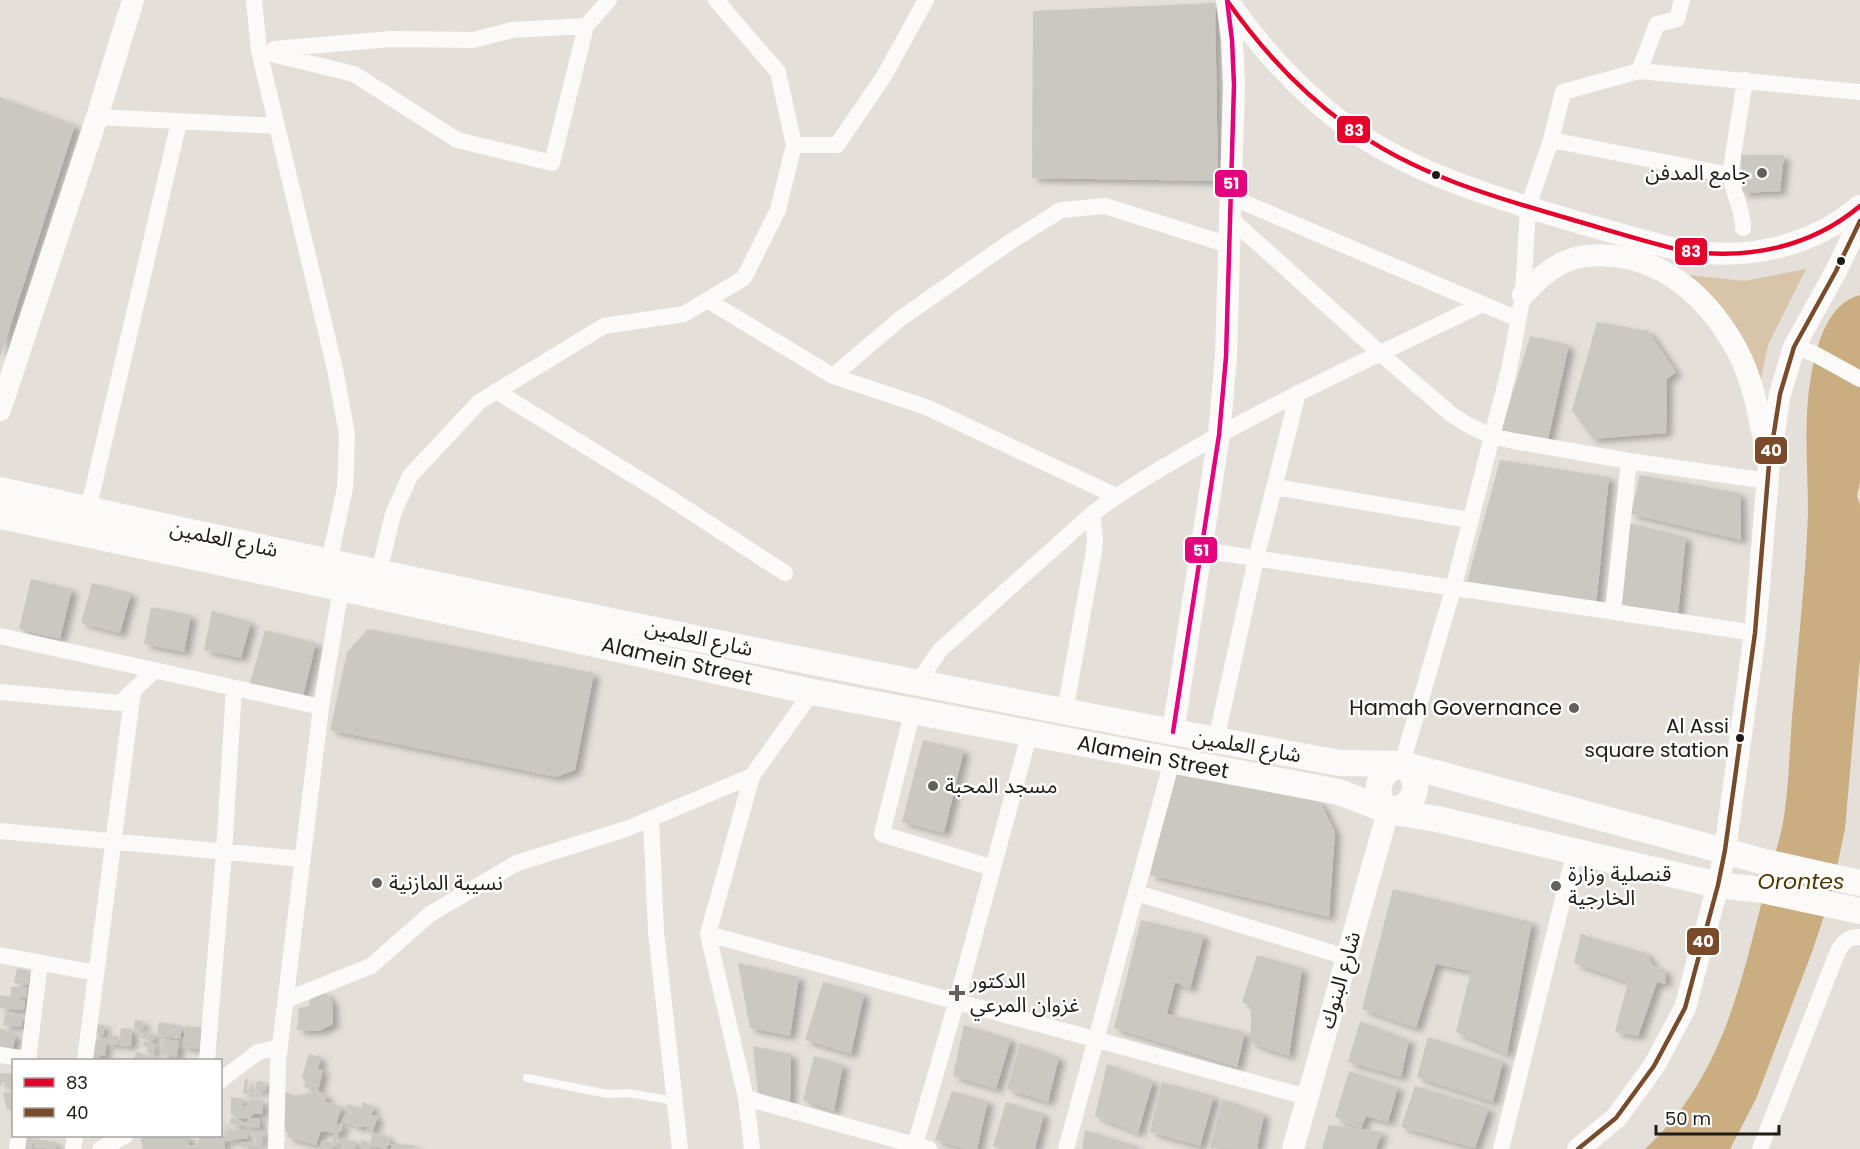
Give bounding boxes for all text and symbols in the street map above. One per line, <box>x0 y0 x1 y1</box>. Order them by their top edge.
line badge: 83 <box>1336 115 1371 144</box>
text: 83 <box>1344 119 1364 142</box>
place label: جامع المدفن <box>1645 158 1750 188</box>
marker: جامع المدفن <box>1755 166 1769 180</box>
line badge: 51 <box>1214 169 1248 198</box>
unlabelled marker <box>1430 169 1442 181</box>
text: 51 <box>1223 172 1239 195</box>
line badge: 83 <box>1674 237 1708 266</box>
text: 83 <box>1681 240 1701 263</box>
unlabelled marker <box>1835 255 1847 267</box>
line badge: 40 <box>1754 436 1788 465</box>
text: 40 <box>1760 439 1782 462</box>
street label: شارع العلمين <box>167 513 281 565</box>
line badge: 51 <box>1184 536 1218 564</box>
text: 51 <box>1193 539 1209 562</box>
street label: شارع العلمين <box>642 612 756 664</box>
street label: Alamein Street <box>599 629 755 692</box>
place label: Hamah Governance <box>1349 693 1562 722</box>
marker: Hamah Governance <box>1567 701 1581 715</box>
place label: Al Assi square station <box>1584 712 1729 764</box>
street label: شارع العلمين <box>1190 722 1304 770</box>
street label: Alamein Street <box>1075 728 1231 785</box>
marker: Al Assi square station <box>1734 732 1746 744</box>
place label: مسجد المحبة <box>945 771 1057 800</box>
marker: مسجد المحبة <box>926 779 940 793</box>
place label: قنصلية وزارة الخارجية <box>1568 859 1671 912</box>
water label: Orontes <box>1758 866 1844 897</box>
place label: نسيبة المازنية <box>389 868 503 897</box>
marker: نسيبة المازنية <box>370 876 384 890</box>
marker: قنصلية وزارة الخارجية <box>1549 879 1563 893</box>
line badge: 40 <box>1686 927 1720 956</box>
street label: شارع البنوك <box>1312 928 1368 1032</box>
text: 40 <box>1692 930 1714 953</box>
place label: الدكتور غزوان المرعي <box>969 966 1080 1021</box>
marker: الدكتور غزوان المرعي <box>948 984 966 1002</box>
legend <box>12 1059 222 1137</box>
text: 83 <box>66 1070 88 1095</box>
scale bar <box>1656 1098 1779 1136</box>
text: 40 <box>66 1100 89 1125</box>
text: 50 m <box>1665 1106 1711 1131</box>

